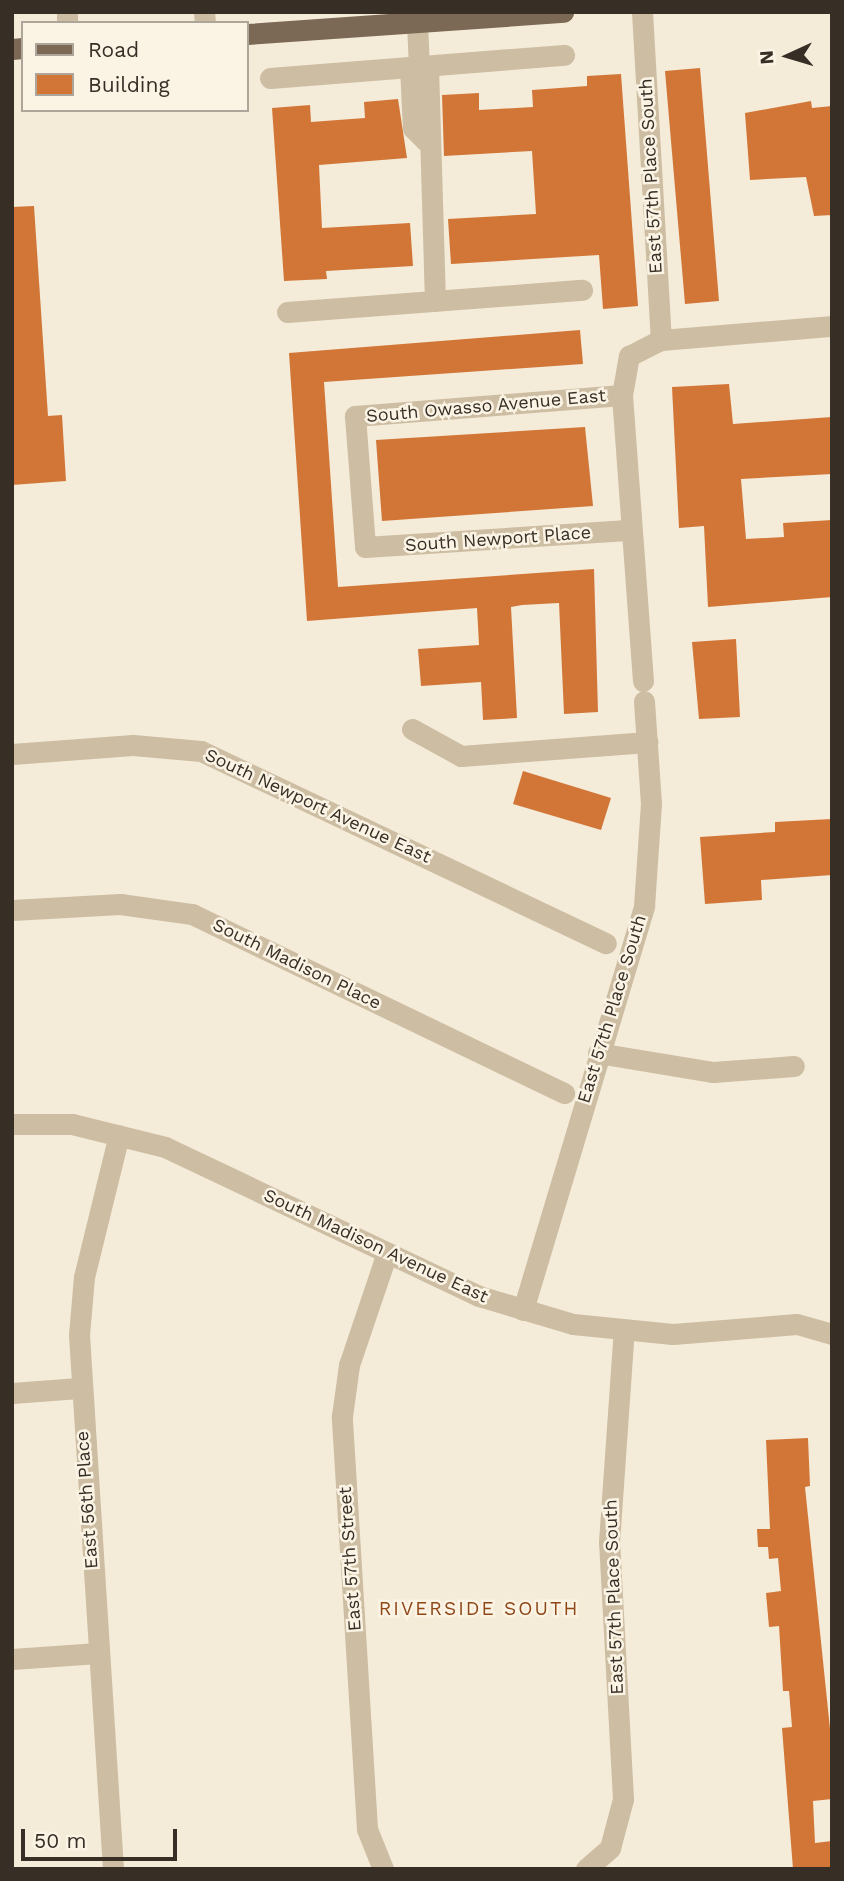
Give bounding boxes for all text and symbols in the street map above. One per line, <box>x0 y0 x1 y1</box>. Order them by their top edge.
legend <box>21 21 248 112</box>
north arrow <box>753 21 823 91</box>
text: Road <box>88 37 139 62</box>
text: N <box>755 50 779 65</box>
text: Building <box>88 72 170 97</box>
street label: East 57th Place South <box>635 78 667 274</box>
street label: South Owasso Avenue East <box>365 385 607 427</box>
street label: South Newport Place <box>404 522 592 556</box>
street label: South Newport Avenue East <box>201 744 435 868</box>
street label: East 57th Place South <box>573 912 651 1106</box>
street label: South Madison Place <box>209 914 385 1014</box>
street label: South Madison Avenue East <box>260 1184 492 1308</box>
street label: East 56th Place <box>71 1430 103 1570</box>
street label: East 57th Street <box>334 1486 366 1632</box>
street label: East 57th Place South <box>600 1499 628 1695</box>
district label: RIVERSIDE SOUTH <box>381 1598 577 1620</box>
scale bar <box>24 1814 180 1858</box>
text: 50 m <box>34 1828 86 1853</box>

